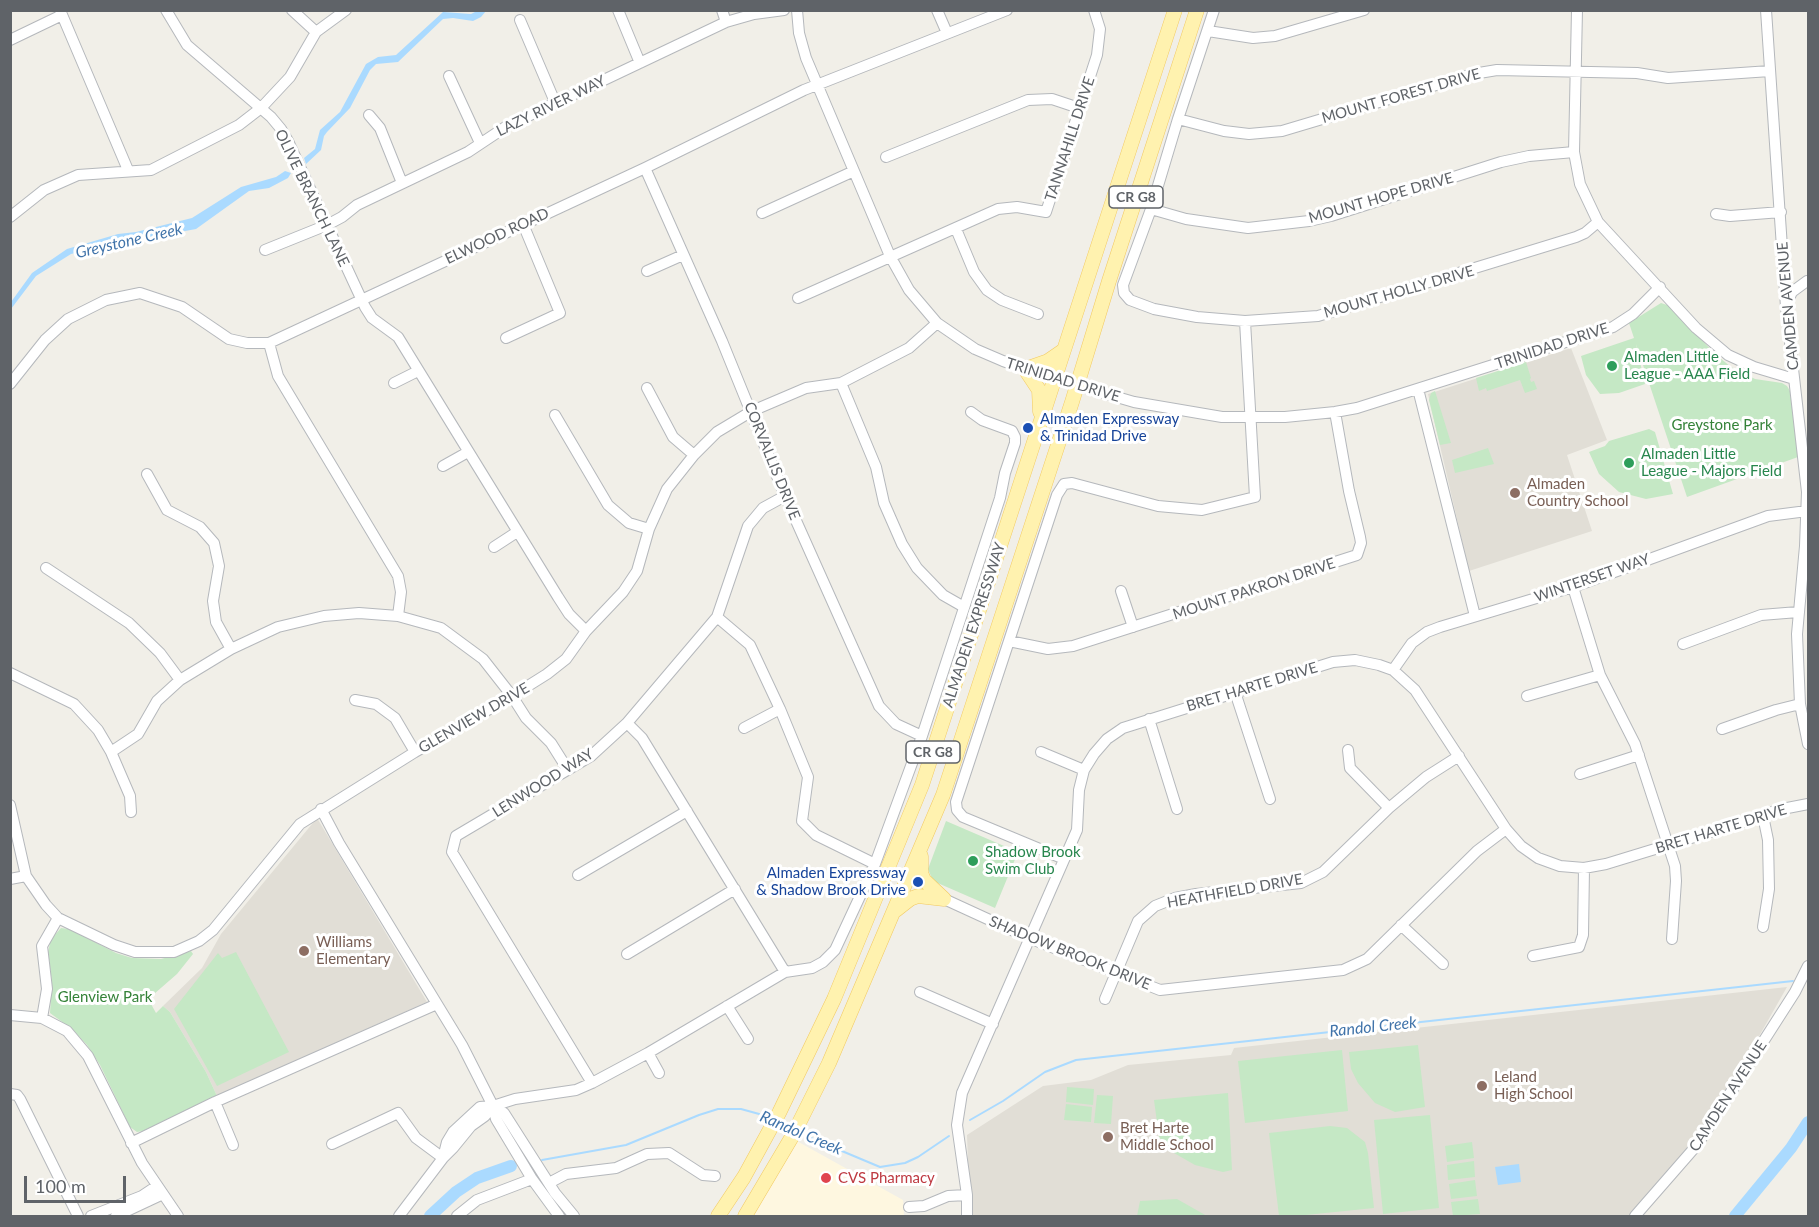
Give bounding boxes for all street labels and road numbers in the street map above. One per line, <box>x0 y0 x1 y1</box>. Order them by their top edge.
street label: MOUNT FOREST DRIVE <box>1320 65 1482 127</box>
street label: LAZY RIVER WAY <box>494 72 608 140</box>
street label: TANNAHILL DRIVE <box>1041 75 1099 203</box>
street label: OLIVE BRANCH LANE <box>271 126 353 270</box>
street label: MOUNT HOPE DRIVE <box>1306 169 1456 227</box>
road number: CR G8 <box>1109 186 1163 208</box>
street label: ELWOOD ROAD <box>442 204 552 268</box>
street label: CAMDEN AVENUE <box>1773 241 1803 371</box>
street label: MOUNT HOLLY DRIVE <box>1322 262 1476 322</box>
street label: TRINIDAD DRIVE <box>1493 319 1611 373</box>
street label: TRINIDAD DRIVE <box>1004 354 1122 406</box>
street label: CORVALLIS DRIVE <box>740 399 804 523</box>
street label: ALMADEN EXPRESSWAY <box>939 540 1009 710</box>
street label: WINTERSET WAY <box>1532 550 1652 606</box>
street label: MOUNT PAKRON DRIVE <box>1170 554 1338 624</box>
street label: BRET HARTE DRIVE <box>1184 658 1320 716</box>
street label: GLENVIEW DRIVE <box>415 679 533 757</box>
road number: CR G8 <box>906 741 960 763</box>
street label: LENWOOD WAY <box>489 745 597 821</box>
street label: BRET HARTE DRIVE <box>1653 800 1789 858</box>
street label: HEATHFIELD DRIVE <box>1166 870 1304 912</box>
street label: SHADOW BROOK DRIVE <box>986 912 1154 994</box>
street label: CAMDEN AVENUE <box>1685 1037 1771 1155</box>

